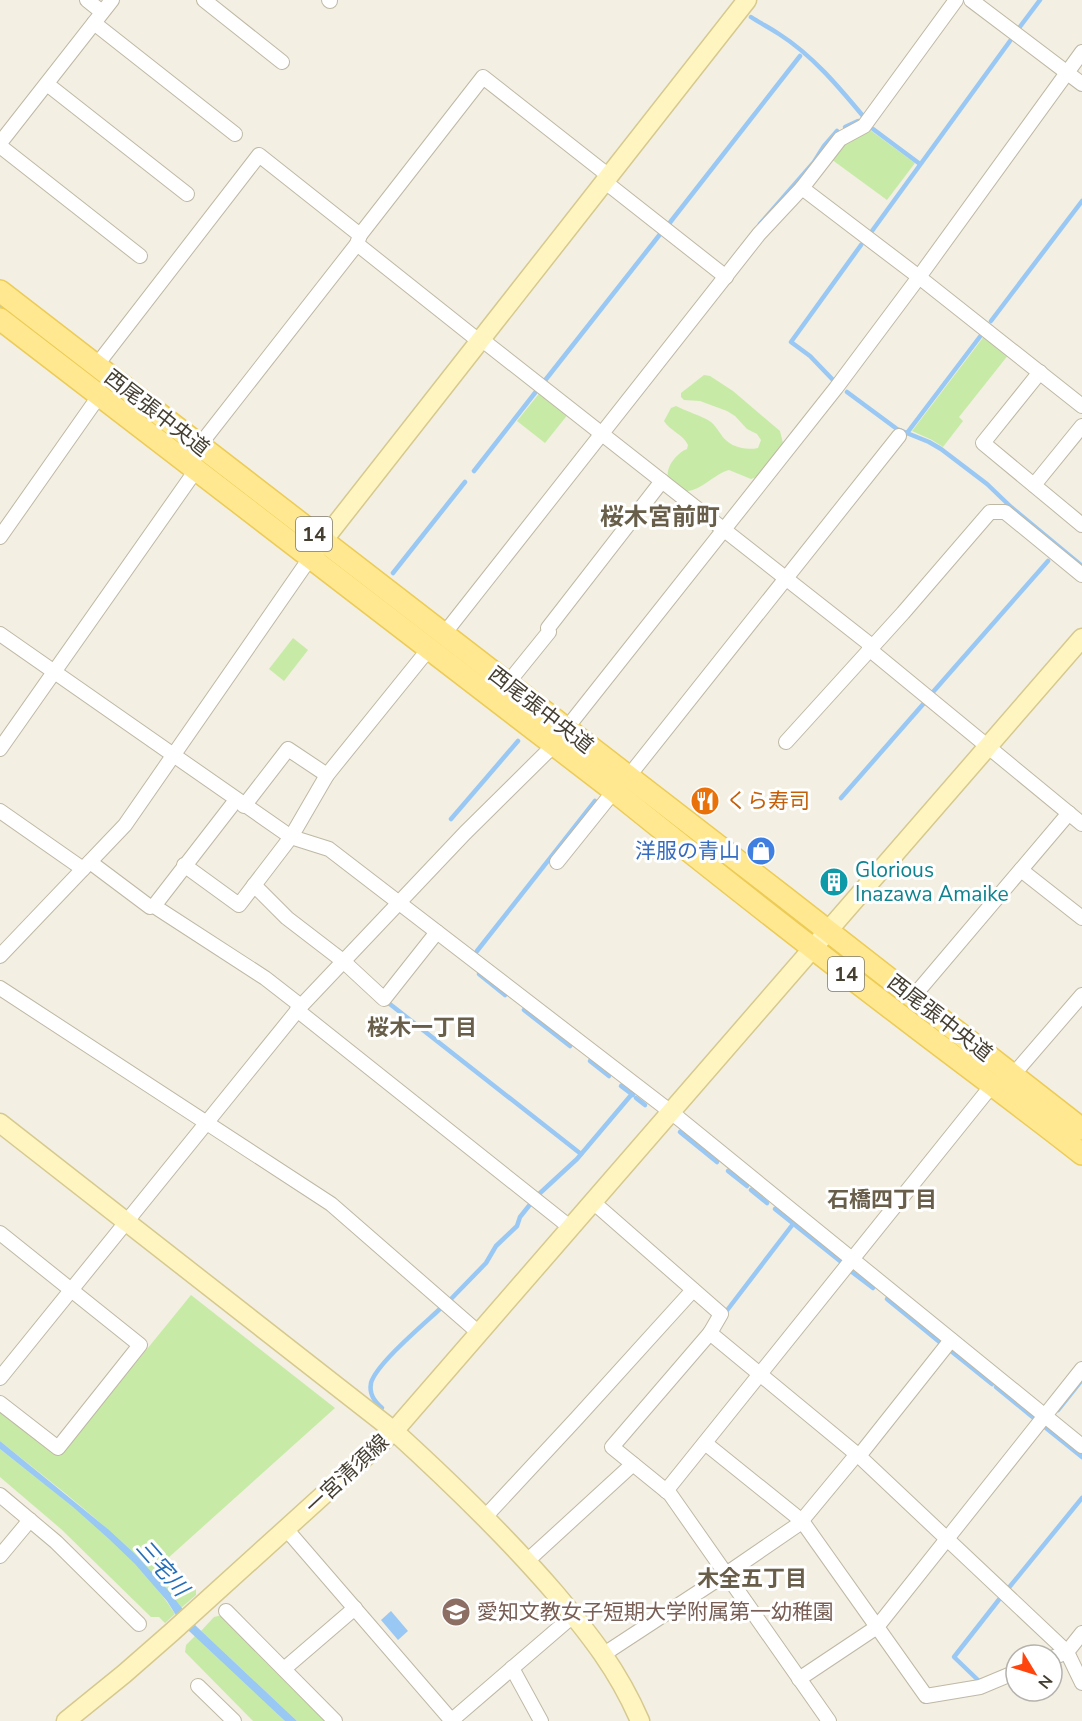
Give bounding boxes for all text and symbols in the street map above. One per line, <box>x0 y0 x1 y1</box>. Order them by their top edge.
street label: 西尾張中央道 <box>99 363 215 463</box>
district label: 桜木宮前町 <box>600 501 720 533</box>
road number: 14 <box>296 517 332 551</box>
street label: 西尾張中央道 <box>483 660 599 760</box>
restaurant icon: くら寿司 <box>689 785 721 817</box>
place label: くら寿司 <box>726 787 810 815</box>
shop icon: 洋服の青山 <box>745 835 777 867</box>
place label: 洋服の青山 <box>635 837 740 865</box>
place label: Glorious Inazawa Amaike <box>855 856 1009 908</box>
building icon: Glorious Inazawa Amaike <box>818 866 850 898</box>
road number: 14 <box>828 957 864 991</box>
street label: 西尾張中央道 <box>882 968 998 1068</box>
district label: 桜木一丁目 <box>367 1013 477 1043</box>
district label: 石橋四丁目 <box>827 1185 937 1215</box>
street label: 一宮清須線 <box>299 1428 395 1520</box>
water label: 三宅川 <box>129 1533 196 1604</box>
district label: 木全五丁目 <box>697 1564 807 1594</box>
school or university icon: 愛知文教女子短期大学附属第一幼稚園 <box>440 1596 472 1628</box>
place label: 愛知文教女子短期大学附属第一幼稚園 <box>477 1598 834 1626</box>
north arrow <box>1004 1643 1064 1703</box>
text: N <box>1033 1670 1057 1693</box>

